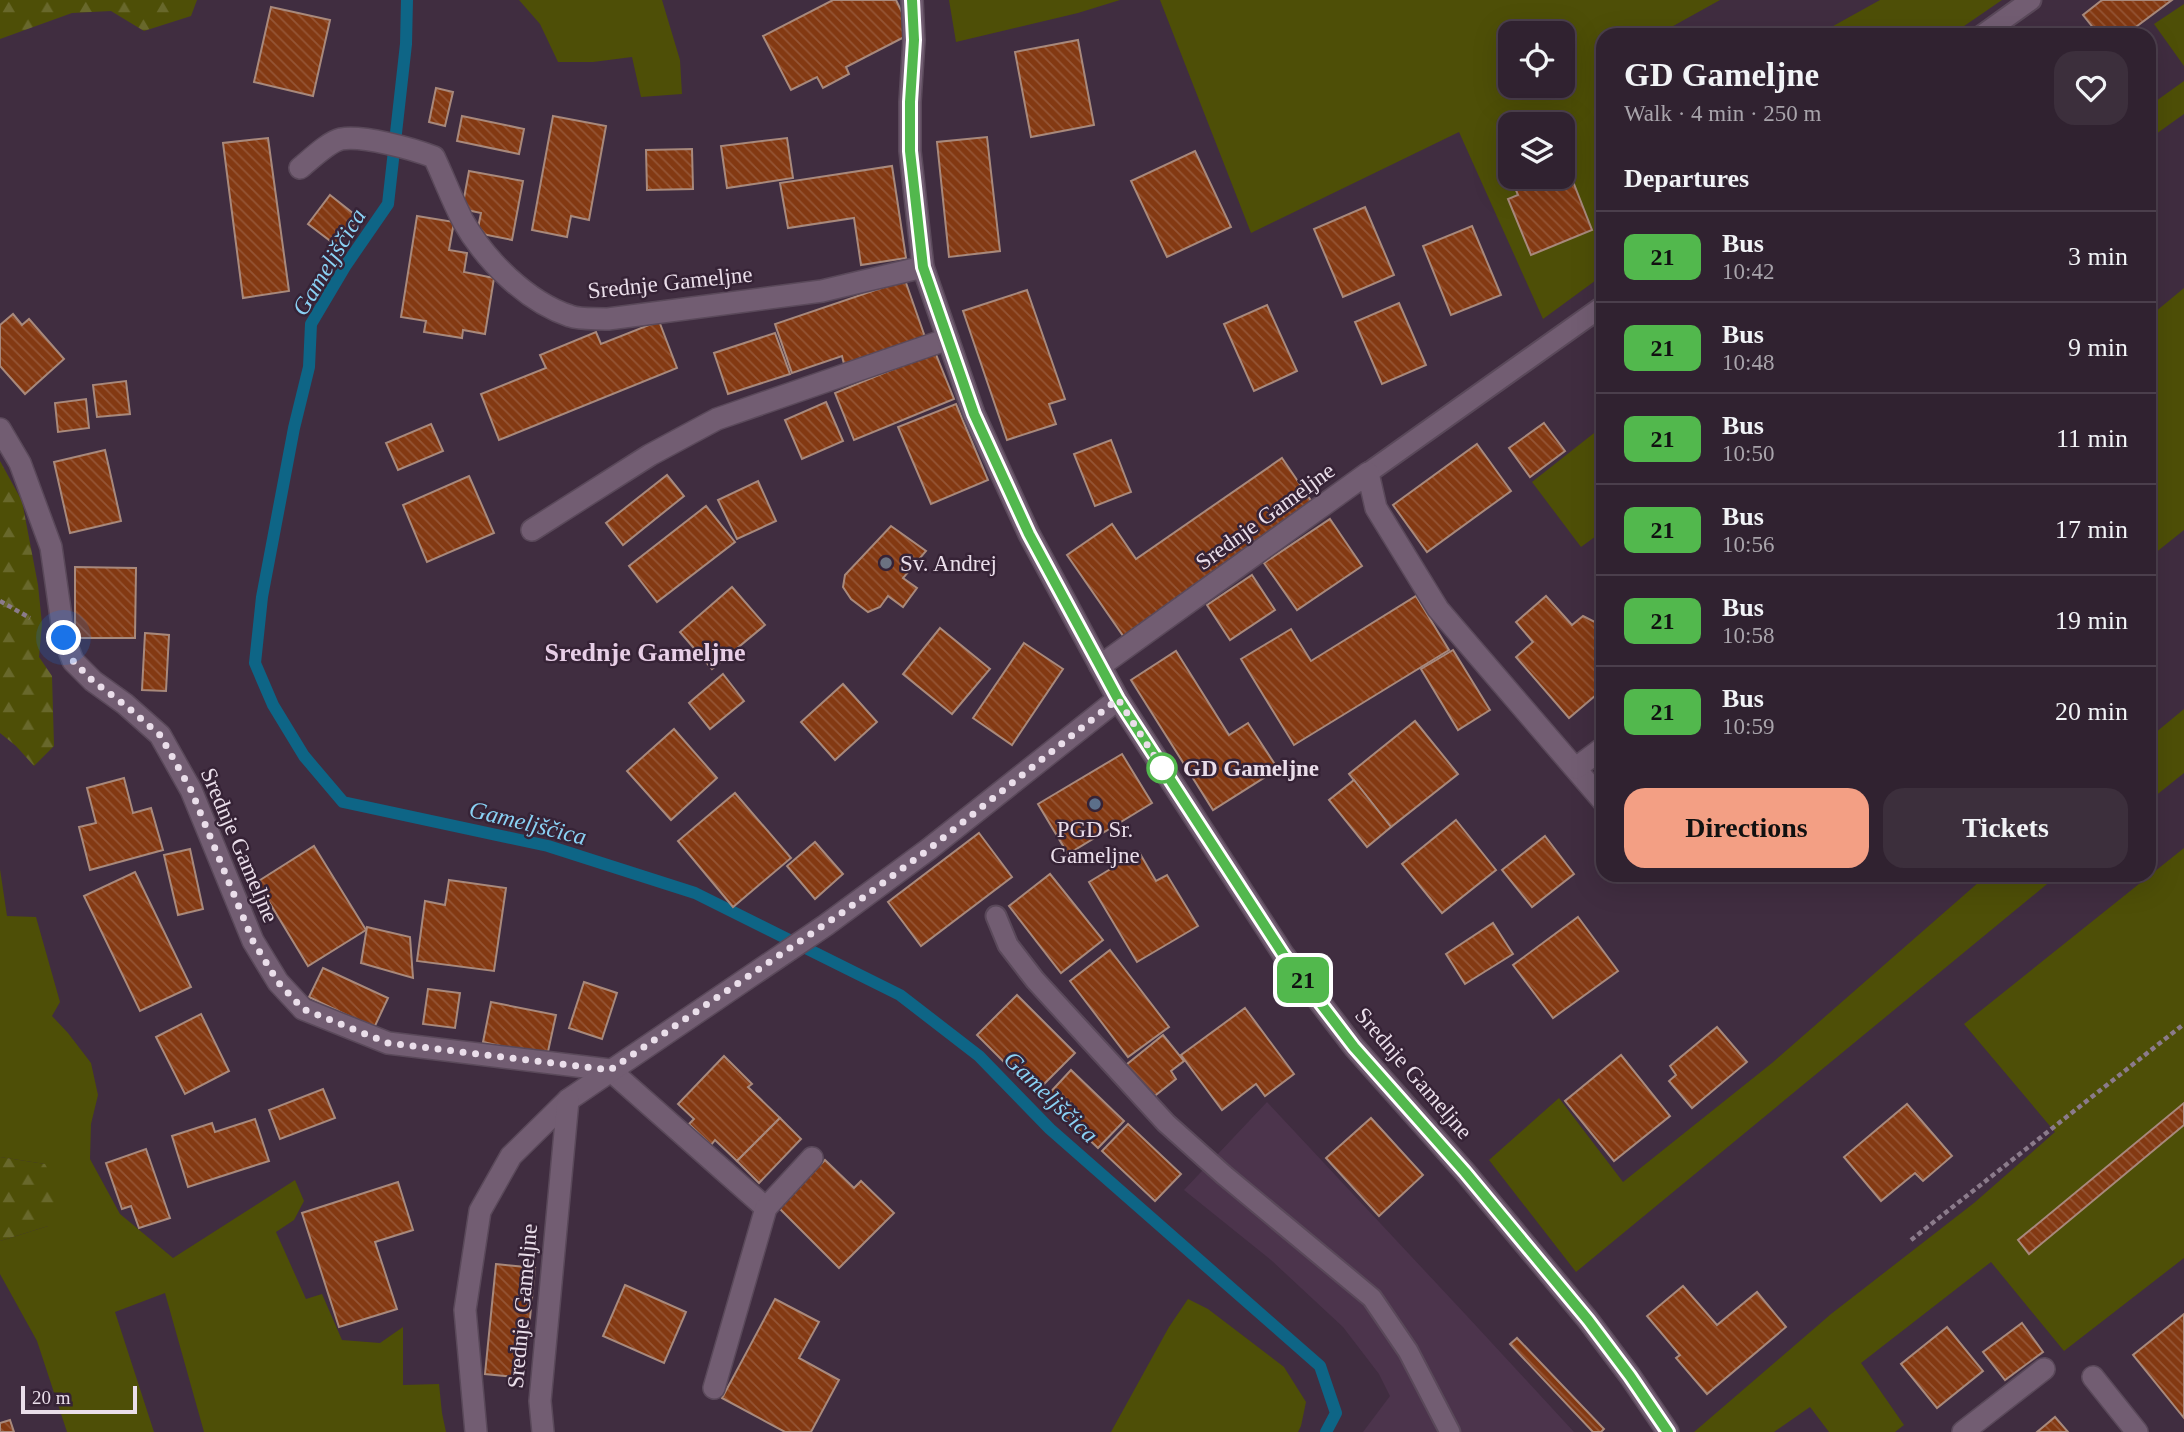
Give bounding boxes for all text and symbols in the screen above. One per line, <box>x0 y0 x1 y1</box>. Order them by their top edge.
map controls <box>1498 21 1575 189</box>
button: locate <box>1498 21 1575 98</box>
button: heart <box>2054 51 2128 125</box>
text: GD Gameljne <box>1624 57 1819 93</box>
text: Walk · 4 min · 250 m <box>1624 101 1821 126</box>
button: layers <box>1498 112 1575 189</box>
text: Departures <box>1624 164 1749 193</box>
water label: Gameljščica <box>287 204 371 320</box>
text: Bus <box>1722 229 1764 258</box>
text: 3 min <box>2068 242 2128 271</box>
text: 21 <box>1651 244 1675 270</box>
text: 10:42 <box>1722 259 1774 284</box>
street label: Srednje Gameljne <box>586 261 754 304</box>
text: Bus <box>1722 320 1764 349</box>
text: 9 min <box>2068 333 2128 362</box>
text: 21 <box>1651 335 1675 361</box>
text: 10:48 <box>1722 350 1774 375</box>
text: Bus <box>1722 411 1764 440</box>
text: 11 min <box>2056 424 2128 453</box>
text: 21 <box>1651 426 1675 452</box>
text: 10:50 <box>1722 441 1774 466</box>
street label: Srednje Gameljne <box>1191 458 1340 575</box>
text: Bus <box>1722 502 1764 531</box>
text: 17 min <box>2055 515 2128 544</box>
text: 21 <box>1651 517 1675 543</box>
text: 10:56 <box>1722 532 1774 557</box>
place label: Sv. Andrej <box>900 551 997 576</box>
marker: Sv. Andrej <box>878 555 894 571</box>
text: Bus <box>1722 593 1764 622</box>
text: 19 min <box>2055 606 2128 635</box>
text: 21 <box>1651 608 1675 634</box>
your location <box>46 620 81 655</box>
text: 10:58 <box>1722 623 1774 648</box>
district label: Srednje Gameljne <box>545 638 746 667</box>
text: Bus <box>1722 684 1764 713</box>
text: 20 min <box>2055 697 2128 726</box>
text: 21 <box>1651 699 1675 725</box>
text: 10:59 <box>1722 714 1774 739</box>
marker: GD Gameljne <box>1147 753 1177 783</box>
place label: GD Gameljne <box>1183 756 1319 781</box>
street label: Srednje Gameljne <box>196 764 283 926</box>
button: Directions <box>1624 788 1869 868</box>
button: Tickets <box>1883 788 2128 868</box>
water label: Gameljščica <box>467 796 589 850</box>
marker: PGD Sr. Gameljne <box>1087 796 1103 812</box>
place label: PGD Sr. Gameljne <box>1050 817 1140 868</box>
line badge: 21 <box>1272 957 1334 1003</box>
text: 21 <box>1291 967 1315 993</box>
street label: Srednje Gameljne <box>1350 1003 1477 1144</box>
water label: Gameljščica <box>999 1046 1103 1148</box>
street label: Srednje Gameljne <box>503 1223 542 1390</box>
scale bar <box>21 1383 136 1415</box>
text: 20 m <box>32 1387 71 1408</box>

